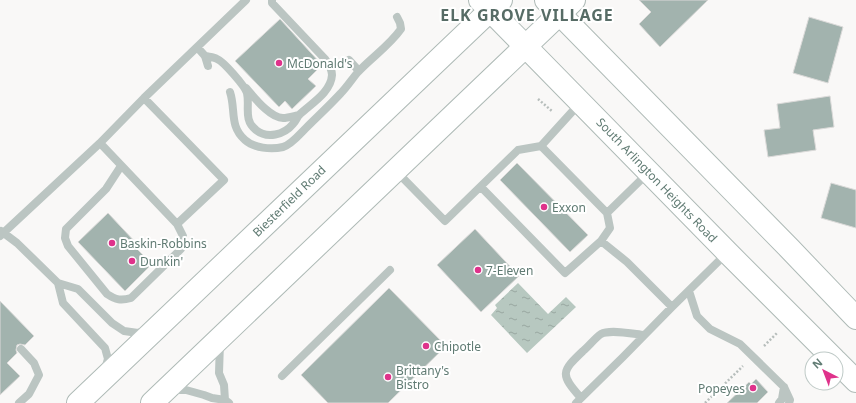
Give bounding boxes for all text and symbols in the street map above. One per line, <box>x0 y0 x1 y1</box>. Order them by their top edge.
district label: ELK GROVE VILLAGE <box>440 4 614 26</box>
place label: McDonald's <box>287 55 353 72</box>
marker: McDonald's <box>274 58 284 68</box>
street label: South Arlington Heights Road <box>593 114 721 246</box>
street label: Biesterfield Road <box>249 162 329 240</box>
place label: Exxon <box>552 199 586 216</box>
marker: Exxon <box>539 202 549 212</box>
place label: Baskin-Robbins <box>120 235 207 252</box>
marker: Baskin-Robbins <box>107 238 117 248</box>
place label: Dunkin' <box>140 253 183 270</box>
marker: Dunkin' <box>127 256 137 266</box>
place label: 7-Eleven <box>486 262 533 279</box>
marker: 7-Eleven <box>473 265 483 275</box>
place label: Chipotle <box>434 338 481 355</box>
marker: Chipotle <box>421 341 431 351</box>
north arrow <box>804 351 844 391</box>
text: N <box>809 355 825 372</box>
place label: Brittany's Bistro <box>396 362 450 393</box>
marker: Brittany's Bistro <box>383 372 393 382</box>
place label: Popeyes <box>698 380 745 397</box>
marker: Popeyes <box>748 383 758 393</box>

